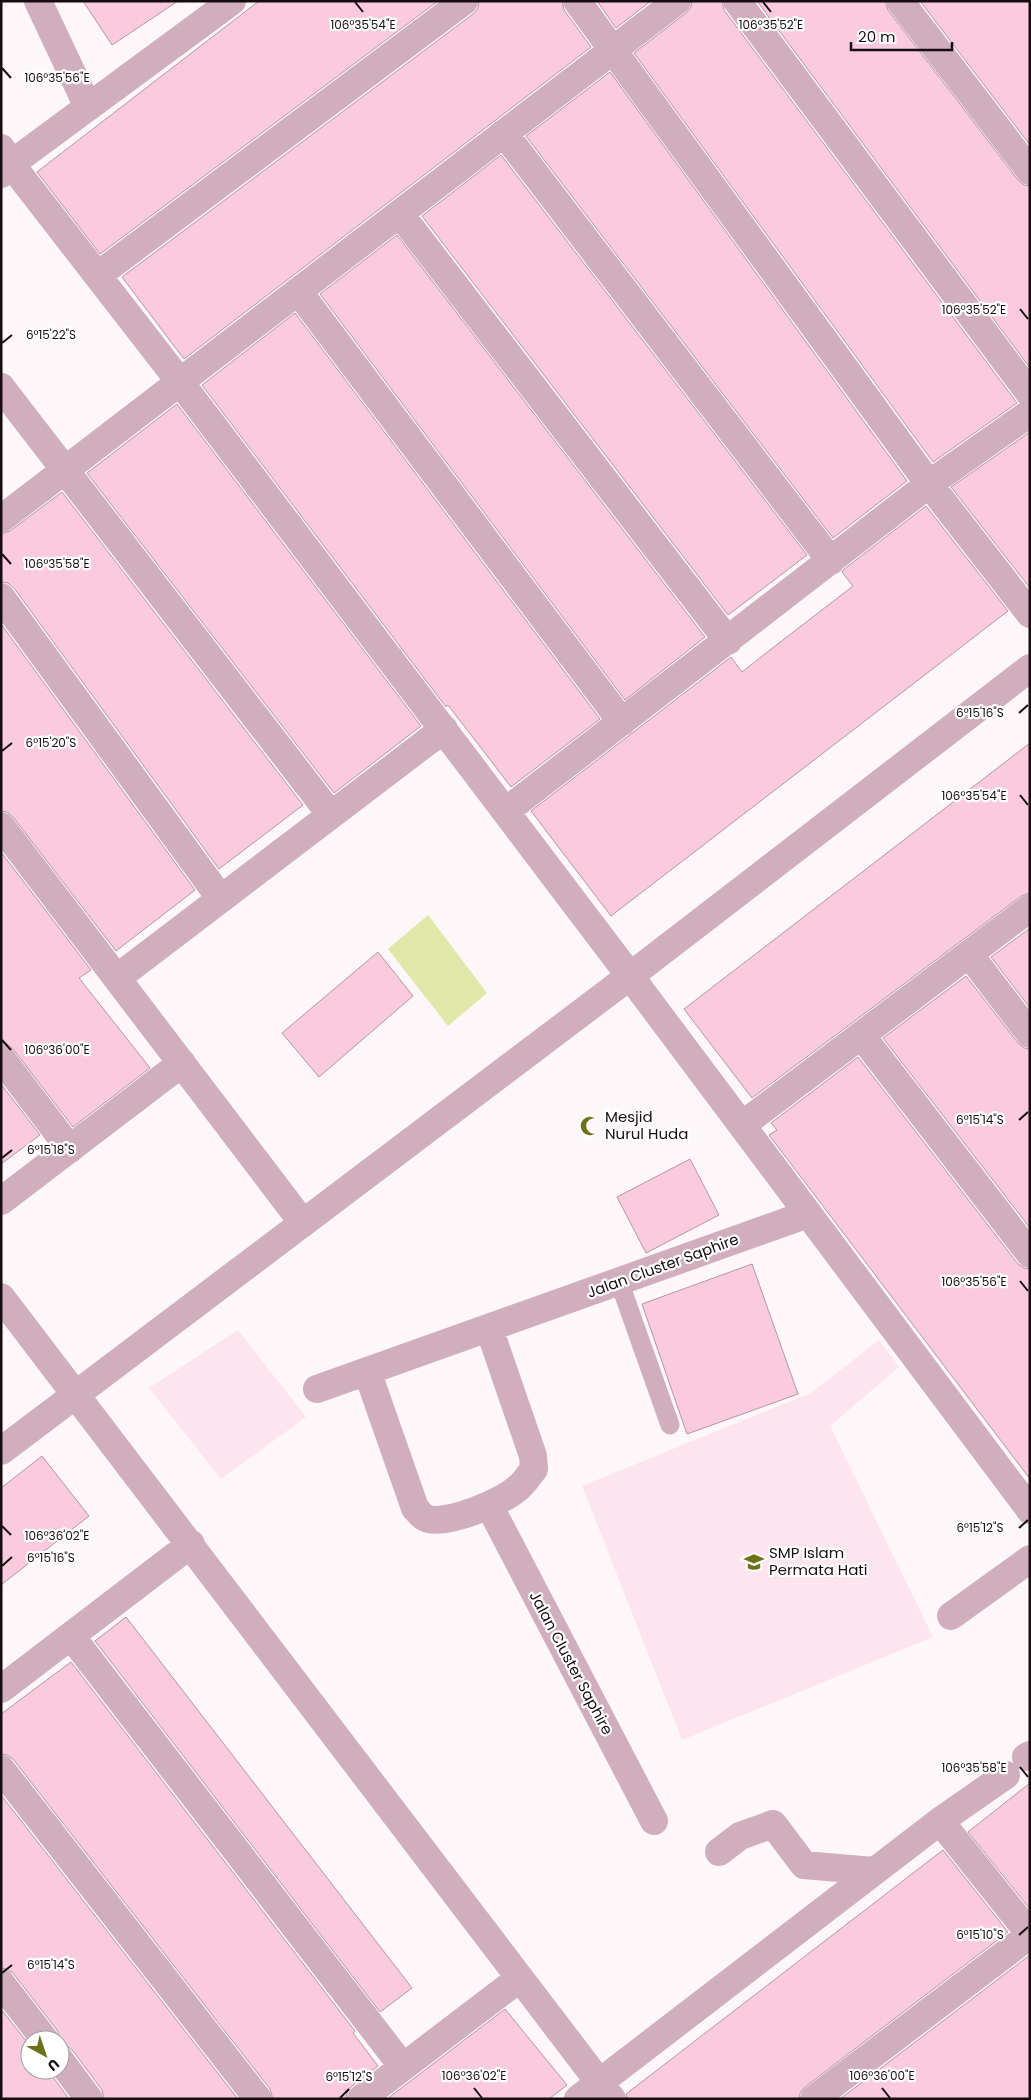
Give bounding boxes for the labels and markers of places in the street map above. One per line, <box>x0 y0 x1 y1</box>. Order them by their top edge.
place label: Mesjid Nurul Huda <box>605 1106 688 1144</box>
mosque icon: Mesjid Nurul Huda <box>579 1115 601 1137</box>
place label: SMP Islam Permata Hati <box>769 1542 867 1580</box>
school or university icon: SMP Islam Permata Hati <box>743 1551 765 1573</box>

